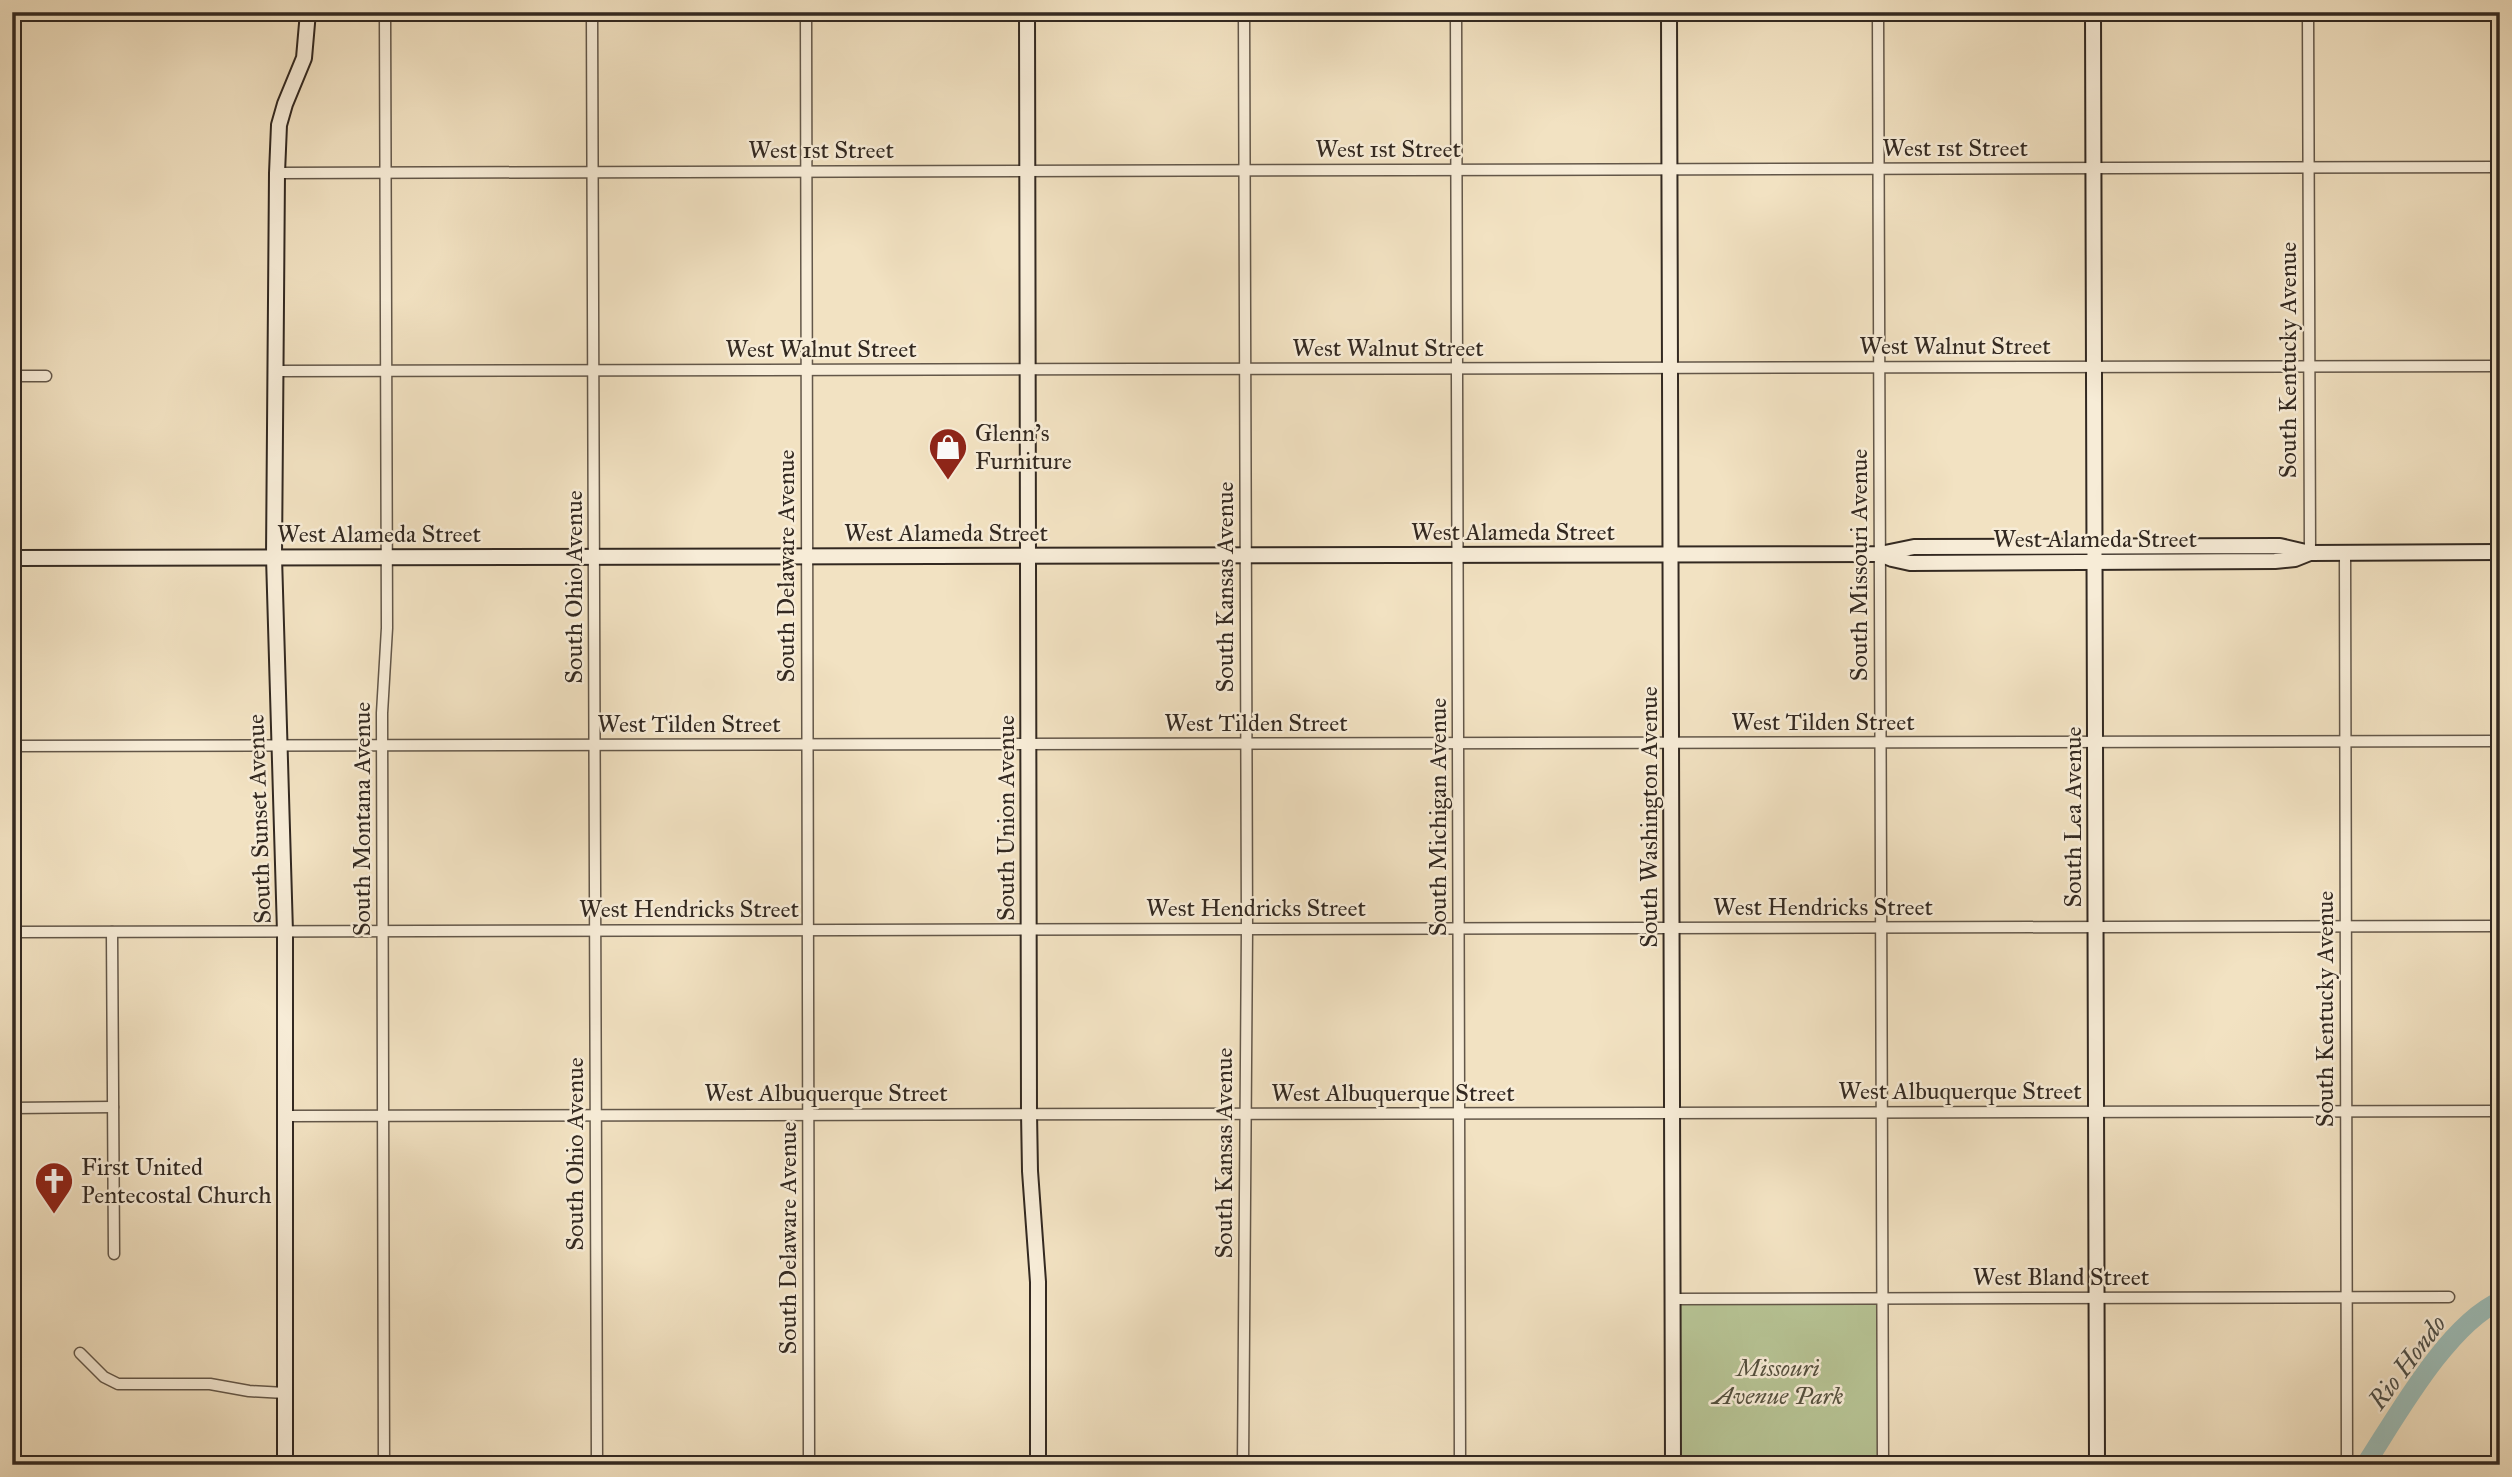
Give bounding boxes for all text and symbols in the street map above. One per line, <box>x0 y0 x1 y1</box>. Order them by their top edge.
street label: West 1st Street <box>1882 133 2028 163</box>
street label: West 1st Street <box>1315 134 1461 164</box>
street label: West 1st Street <box>748 135 894 165</box>
street label: South Kentucky Avenue <box>2273 242 2303 478</box>
street label: West Walnut Street <box>1859 331 2051 361</box>
street label: West Walnut Street <box>1292 333 1484 363</box>
street label: West Walnut Street <box>725 334 917 364</box>
place label: Glenn's Furniture <box>975 418 1072 476</box>
shop icon: Glenn's Furniture <box>927 426 969 481</box>
street label: South Delaware Avenue <box>771 449 801 683</box>
street label: South Missouri Avenue <box>1844 449 1874 681</box>
street label: South Kansas Avenue <box>1210 482 1240 692</box>
street label: South Ohio Avenue <box>559 490 589 684</box>
street label: West Alameda Street <box>1411 517 1616 547</box>
street label: West Alameda Street <box>844 518 1049 548</box>
street label: West Alameda Street <box>277 519 482 549</box>
street label: West Alameda Street <box>1993 524 2198 554</box>
street label: South Washington Avenue <box>1634 686 1664 948</box>
street label: South Michigan Avenue <box>1423 698 1453 936</box>
street label: South Montana Avenue <box>347 702 377 936</box>
street label: West Tilden Street <box>1731 707 1915 737</box>
street label: West Tilden Street <box>1164 708 1348 738</box>
street label: West Tilden Street <box>597 709 781 739</box>
street label: South Sunset Avenue <box>240 714 278 924</box>
street label: South Union Avenue <box>991 715 1021 921</box>
street label: South Lea Avenue <box>2058 727 2088 907</box>
street label: South Kentucky Avenue <box>2310 891 2340 1127</box>
street label: West Hendricks Street <box>1713 892 1934 922</box>
street label: West Hendricks Street <box>1146 893 1367 923</box>
street label: West Hendricks Street <box>579 894 800 924</box>
street label: South Kansas Avenue <box>1209 1048 1239 1258</box>
street label: South Ohio Avenue <box>560 1057 590 1251</box>
street label: West Albuquerque Street <box>1838 1076 2082 1106</box>
street label: West Albuquerque Street <box>704 1078 948 1108</box>
street label: West Albuquerque Street <box>1271 1078 1515 1108</box>
street label: South Delaware Avenue <box>773 1121 803 1355</box>
place label: First United Pentecostal Church <box>81 1152 272 1210</box>
church icon: First United Pentecostal Church <box>33 1160 75 1215</box>
street label: West Bland Street <box>1973 1262 2150 1292</box>
water label: Rio Hondo <box>2361 1308 2453 1416</box>
park label: Missouri Avenue Park <box>1710 1353 1844 1411</box>

